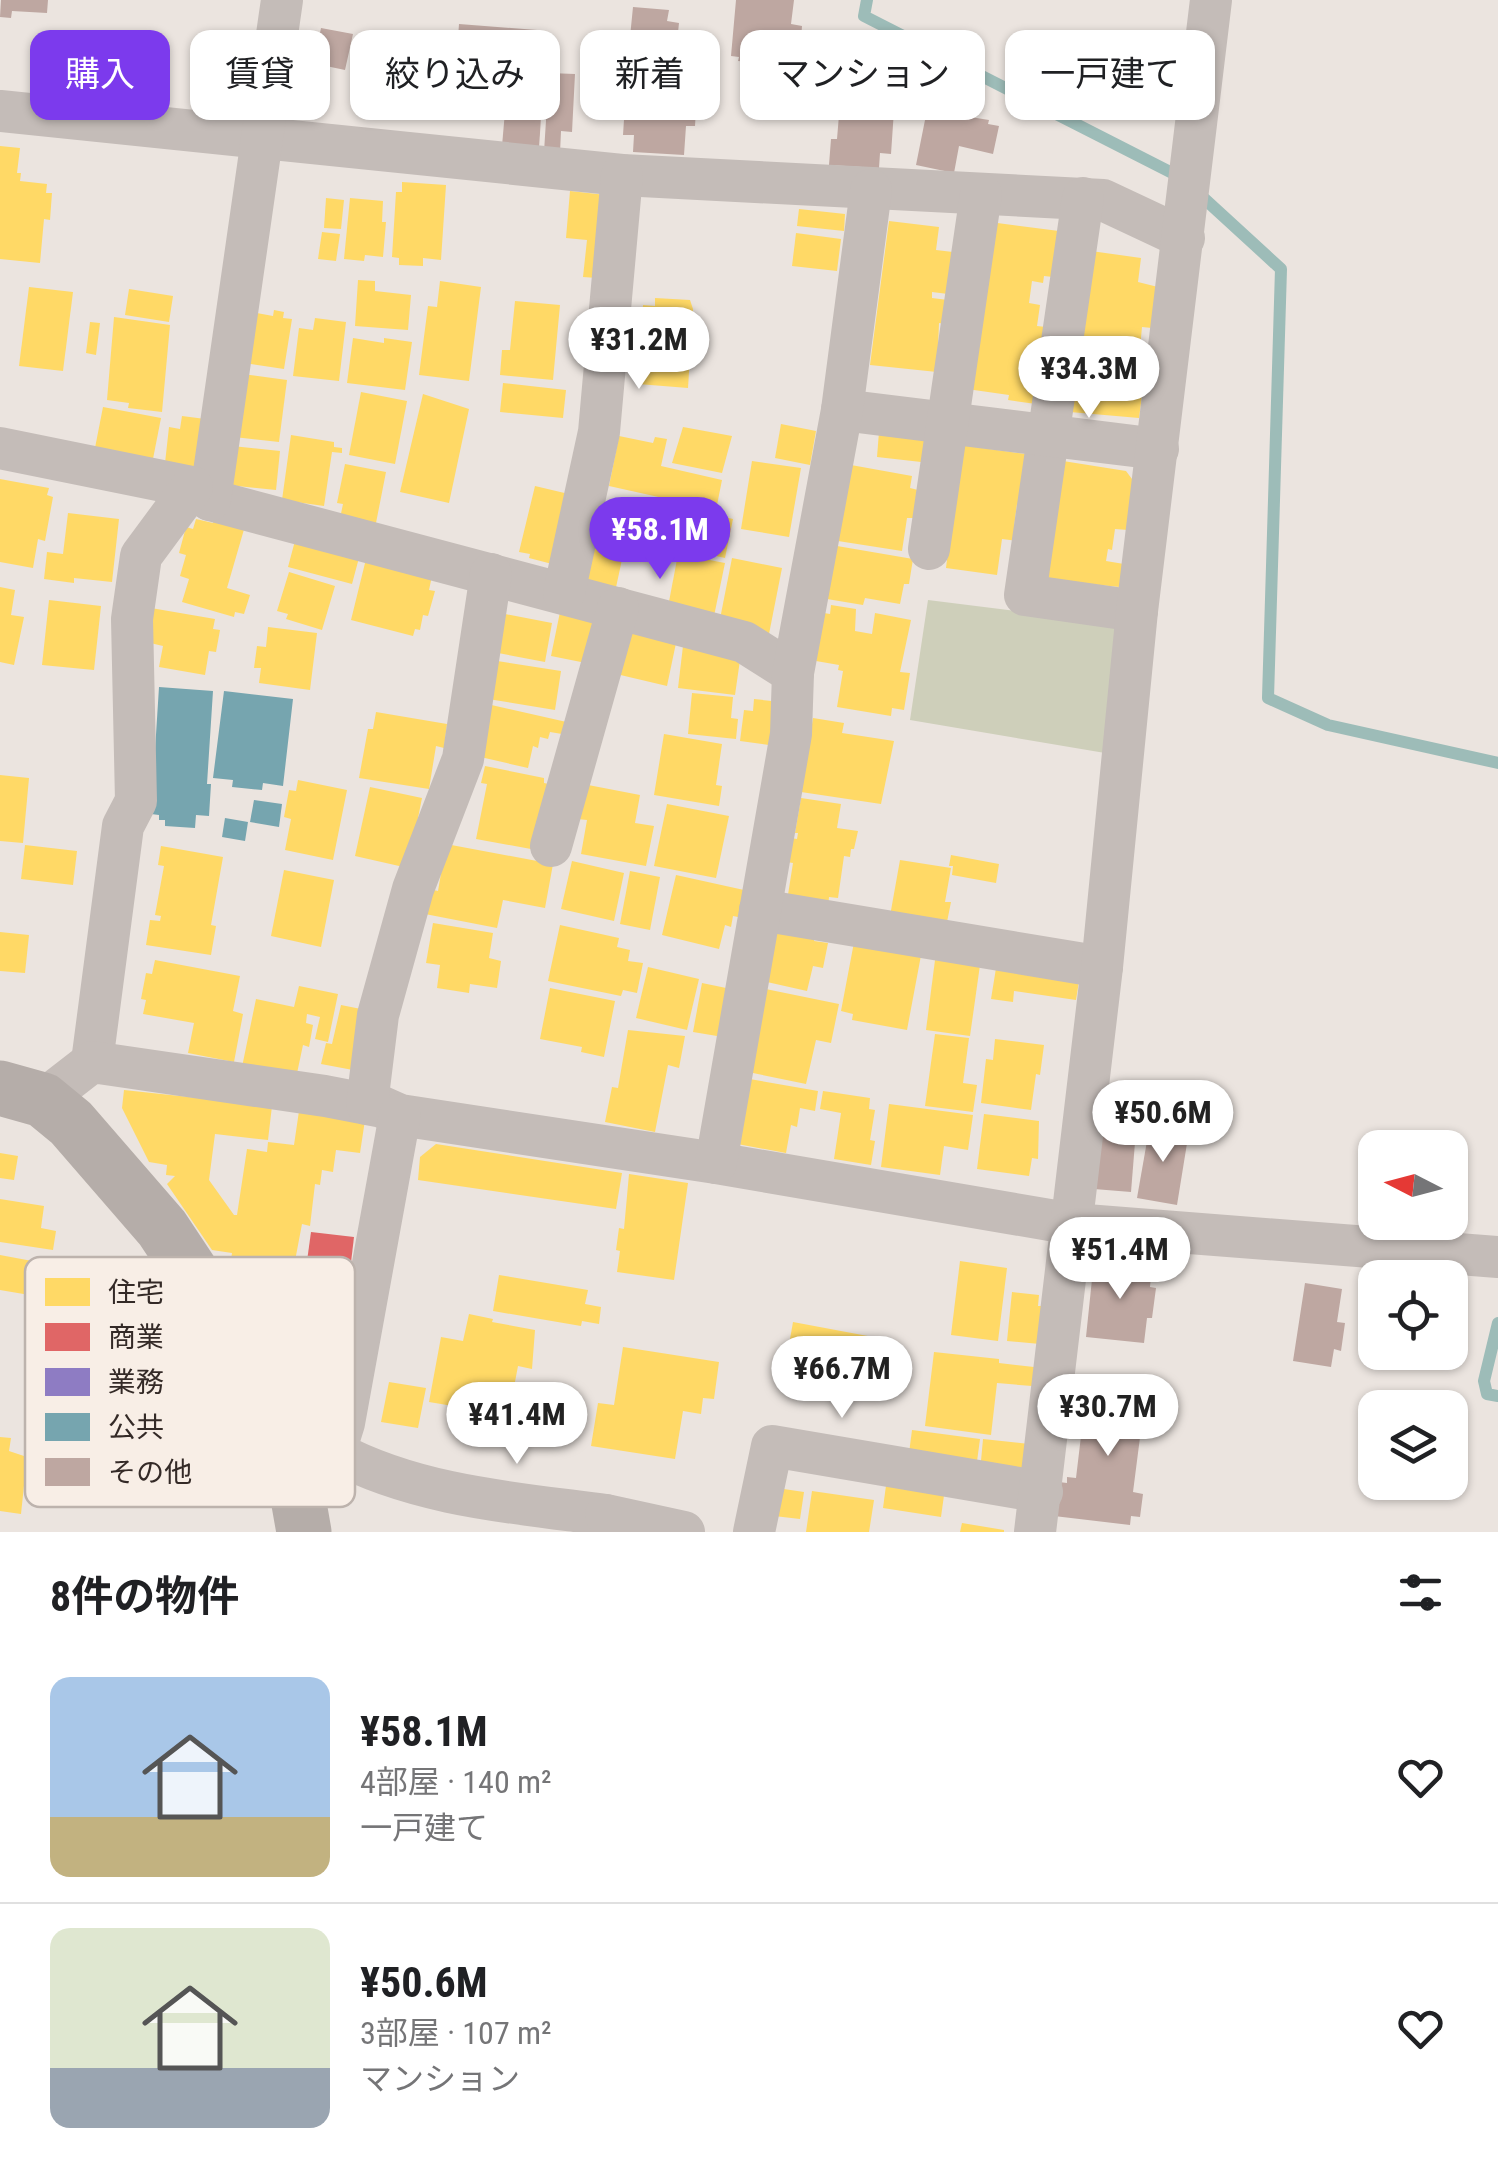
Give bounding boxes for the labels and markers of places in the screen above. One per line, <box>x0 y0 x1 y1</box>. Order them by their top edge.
pin: ¥31.2M <box>558 307 720 392</box>
pin: ¥34.3M <box>1008 336 1170 421</box>
pin: ¥58.1M <box>579 497 741 582</box>
pin: ¥50.6M <box>1082 1080 1244 1165</box>
pin: ¥51.4M <box>1039 1217 1201 1302</box>
pin: ¥66.7M <box>761 1336 923 1421</box>
pin: ¥30.7M <box>1027 1374 1189 1459</box>
pin: ¥41.4M <box>436 1382 598 1467</box>

